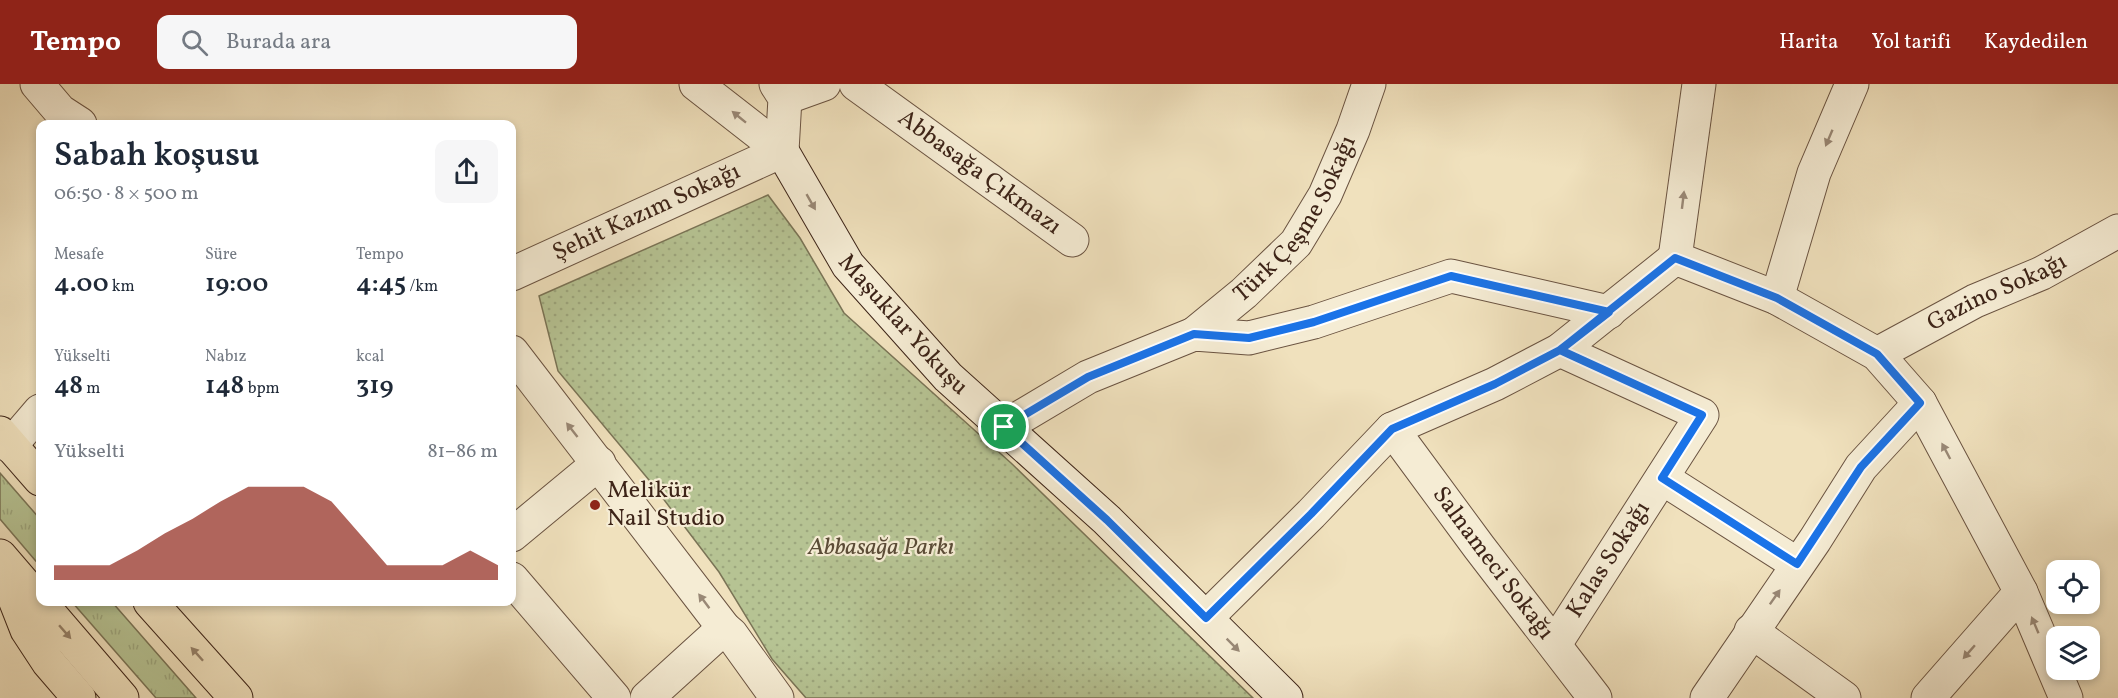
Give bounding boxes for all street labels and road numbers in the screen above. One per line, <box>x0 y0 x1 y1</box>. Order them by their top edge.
street label: Abbasağa Çıkmazı <box>890 102 1068 244</box>
street label: Türk Çeşme Sokağı <box>1227 130 1366 312</box>
street label: Şehit Kazım Sokağı <box>547 155 746 270</box>
street label: Gazino Sokağı <box>1921 245 2073 341</box>
street label: Maşuklar Yokuşu <box>829 247 975 404</box>
street label: Salnameci Sokağı <box>1423 480 1562 647</box>
street label: Kalas Sokağı <box>1559 495 1659 625</box>

